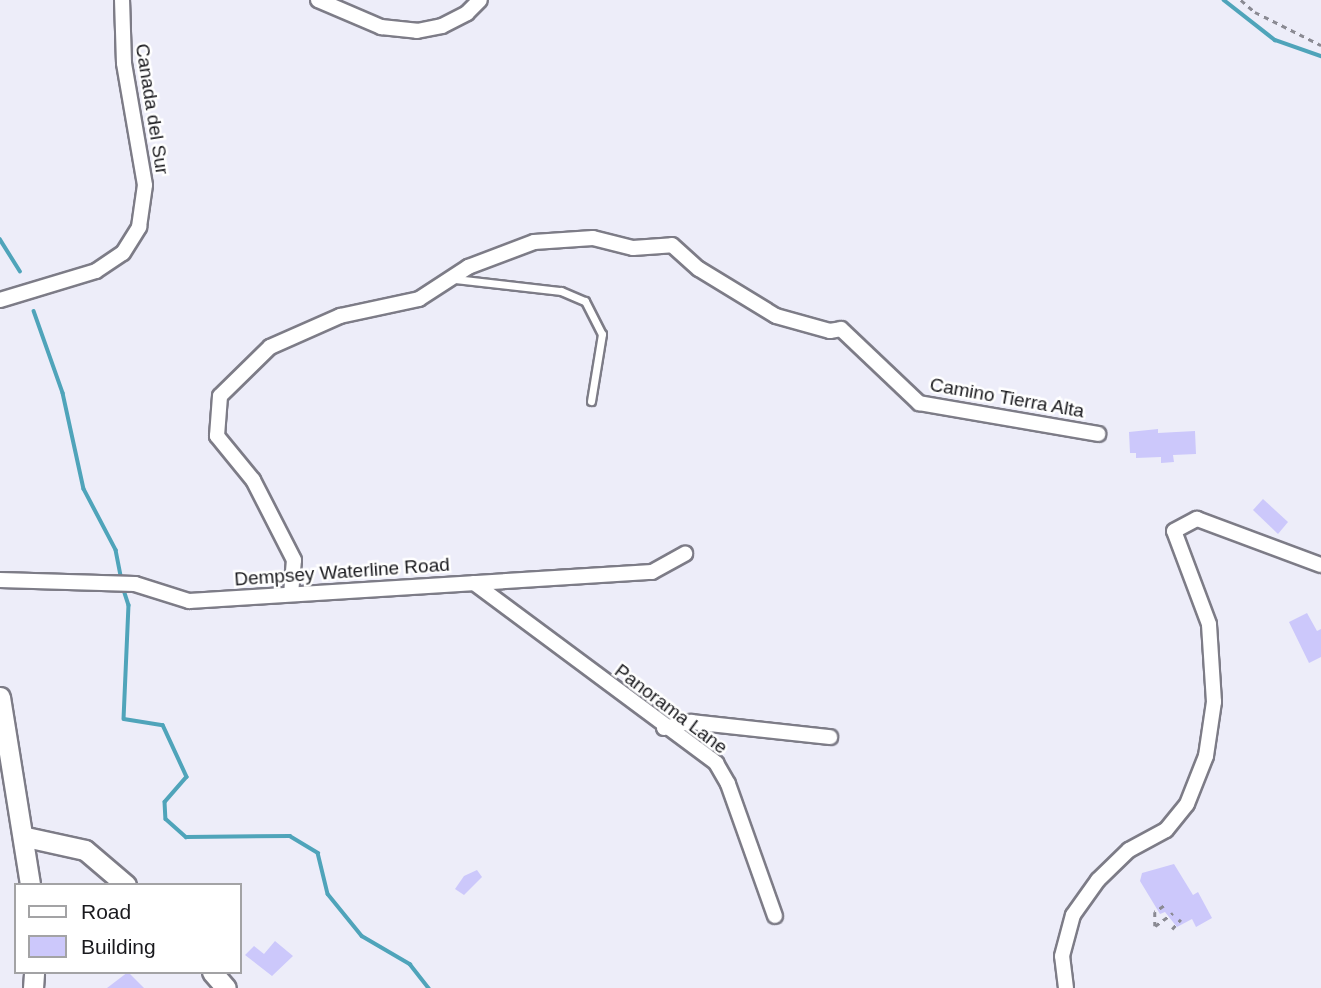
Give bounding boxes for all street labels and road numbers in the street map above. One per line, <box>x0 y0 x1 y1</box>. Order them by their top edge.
street label: Canada del Sur <box>130 42 174 176</box>
street label: Camino Tierra Alta <box>927 373 1087 423</box>
street label: Dempsey Waterline Road <box>234 553 450 591</box>
street label: Panorama Lane <box>610 659 732 759</box>

